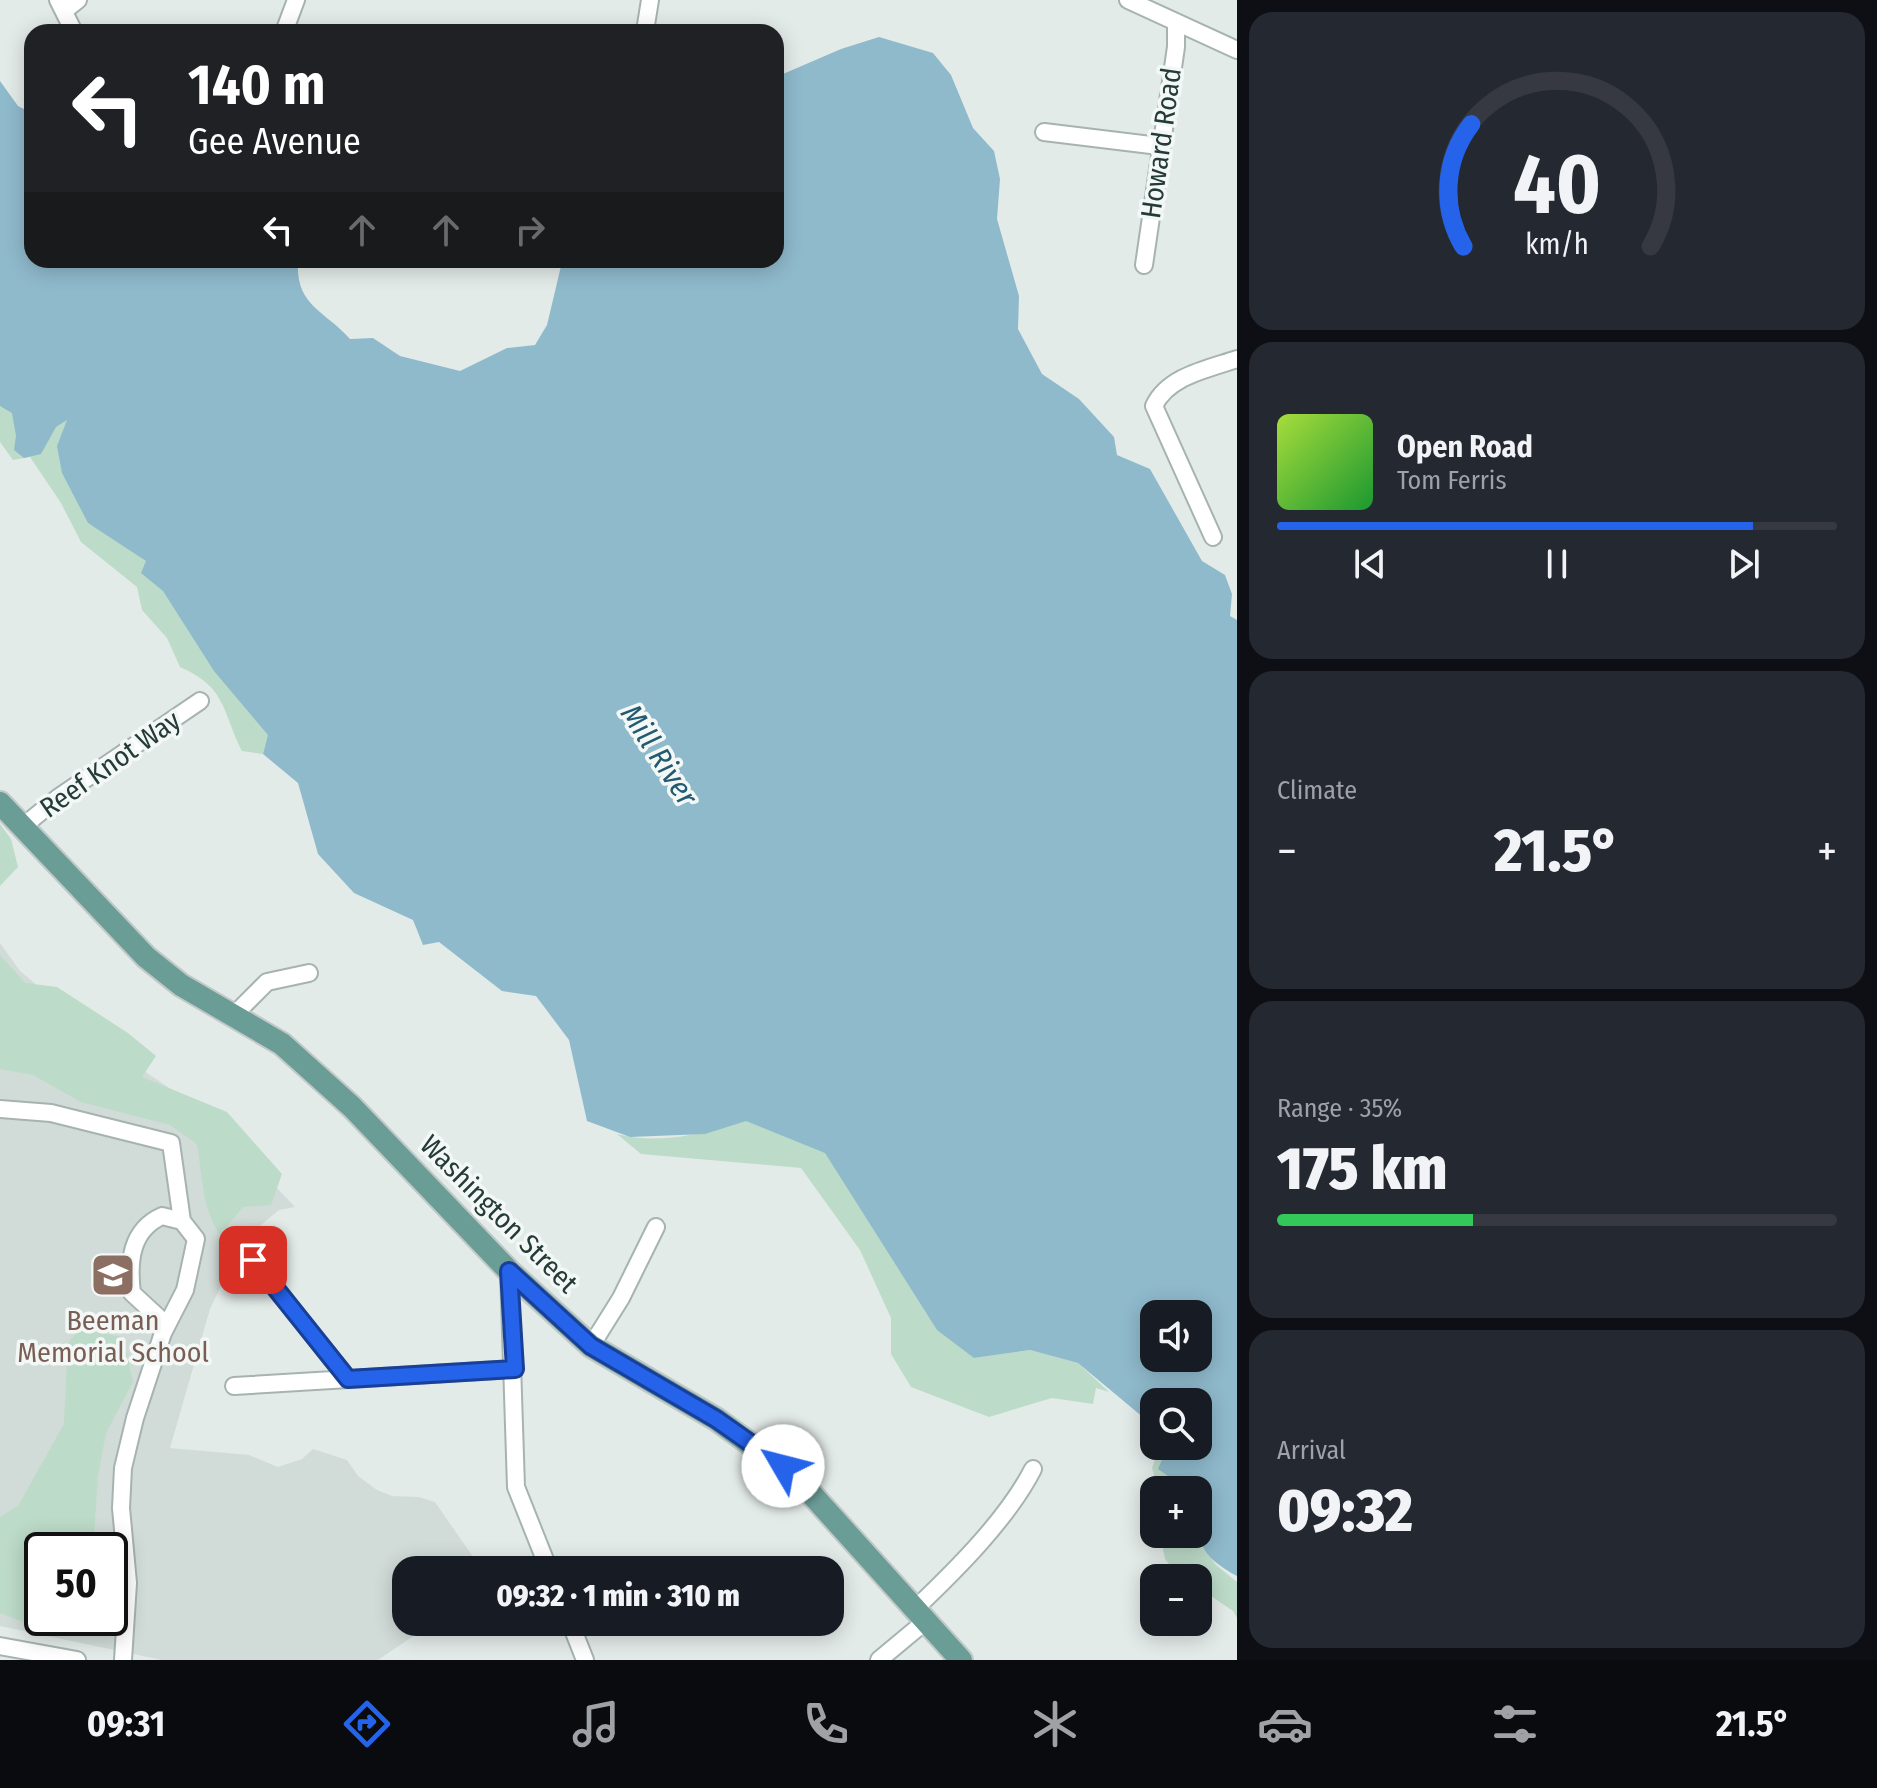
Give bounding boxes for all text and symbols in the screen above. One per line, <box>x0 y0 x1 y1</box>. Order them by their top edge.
text: 140 m <box>188 52 325 119</box>
icon: left <box>56 56 160 160</box>
street label: Howard Road <box>1134 65 1188 221</box>
text: Gee Avenue <box>188 120 361 164</box>
text: 40 <box>1513 134 1601 234</box>
icon: left <box>256 208 300 252</box>
icon: ahead <box>340 208 384 252</box>
icon: ahead <box>424 208 468 252</box>
icon: right <box>508 208 552 252</box>
text: km/h <box>1525 227 1589 262</box>
text: Open Road <box>1397 429 1533 465</box>
text: Tom Ferris <box>1397 465 1507 496</box>
icon: previous <box>1348 542 1392 586</box>
icon: pause <box>1535 542 1579 586</box>
icon: next <box>1722 542 1766 586</box>
water label: Mill River <box>613 698 706 814</box>
street label: Reef Knot Way <box>34 703 187 824</box>
text: Climate <box>1277 775 1357 806</box>
text: 21.5° <box>1494 815 1620 887</box>
text: − <box>1277 825 1297 878</box>
text: + <box>1817 825 1837 878</box>
text: Range · 35% <box>1277 1093 1402 1124</box>
street label: Washington Street <box>413 1128 585 1300</box>
text: 175 km <box>1277 1133 1448 1205</box>
pin <box>219 1226 287 1294</box>
icon: arrive <box>231 1238 275 1282</box>
school or university icon: Beeman Memorial School <box>89 1251 137 1299</box>
map controls <box>1140 1300 1212 1636</box>
button: sound <box>1140 1300 1212 1372</box>
place label: Beeman Memorial School <box>17 1304 209 1369</box>
button: search <box>1140 1388 1212 1460</box>
position arrow <box>741 1424 825 1508</box>
text: Arrival <box>1277 1435 1346 1466</box>
text: 09:32 <box>1277 1475 1413 1547</box>
button: + <box>1140 1476 1212 1548</box>
speed limit sign: 50 <box>24 1532 128 1636</box>
button: − <box>1140 1564 1212 1636</box>
text: 09:32 · 1 min · 310 m <box>496 1578 740 1614</box>
icon: directions <box>339 1696 395 1752</box>
icon: music <box>568 1696 624 1752</box>
icon: phone <box>798 1696 854 1752</box>
icon: climate <box>1027 1696 1083 1752</box>
icon: car <box>1257 1696 1313 1752</box>
icon: filters <box>1487 1696 1543 1752</box>
text: 09:31 <box>87 1702 165 1746</box>
text: 21.5° <box>1716 1702 1790 1746</box>

